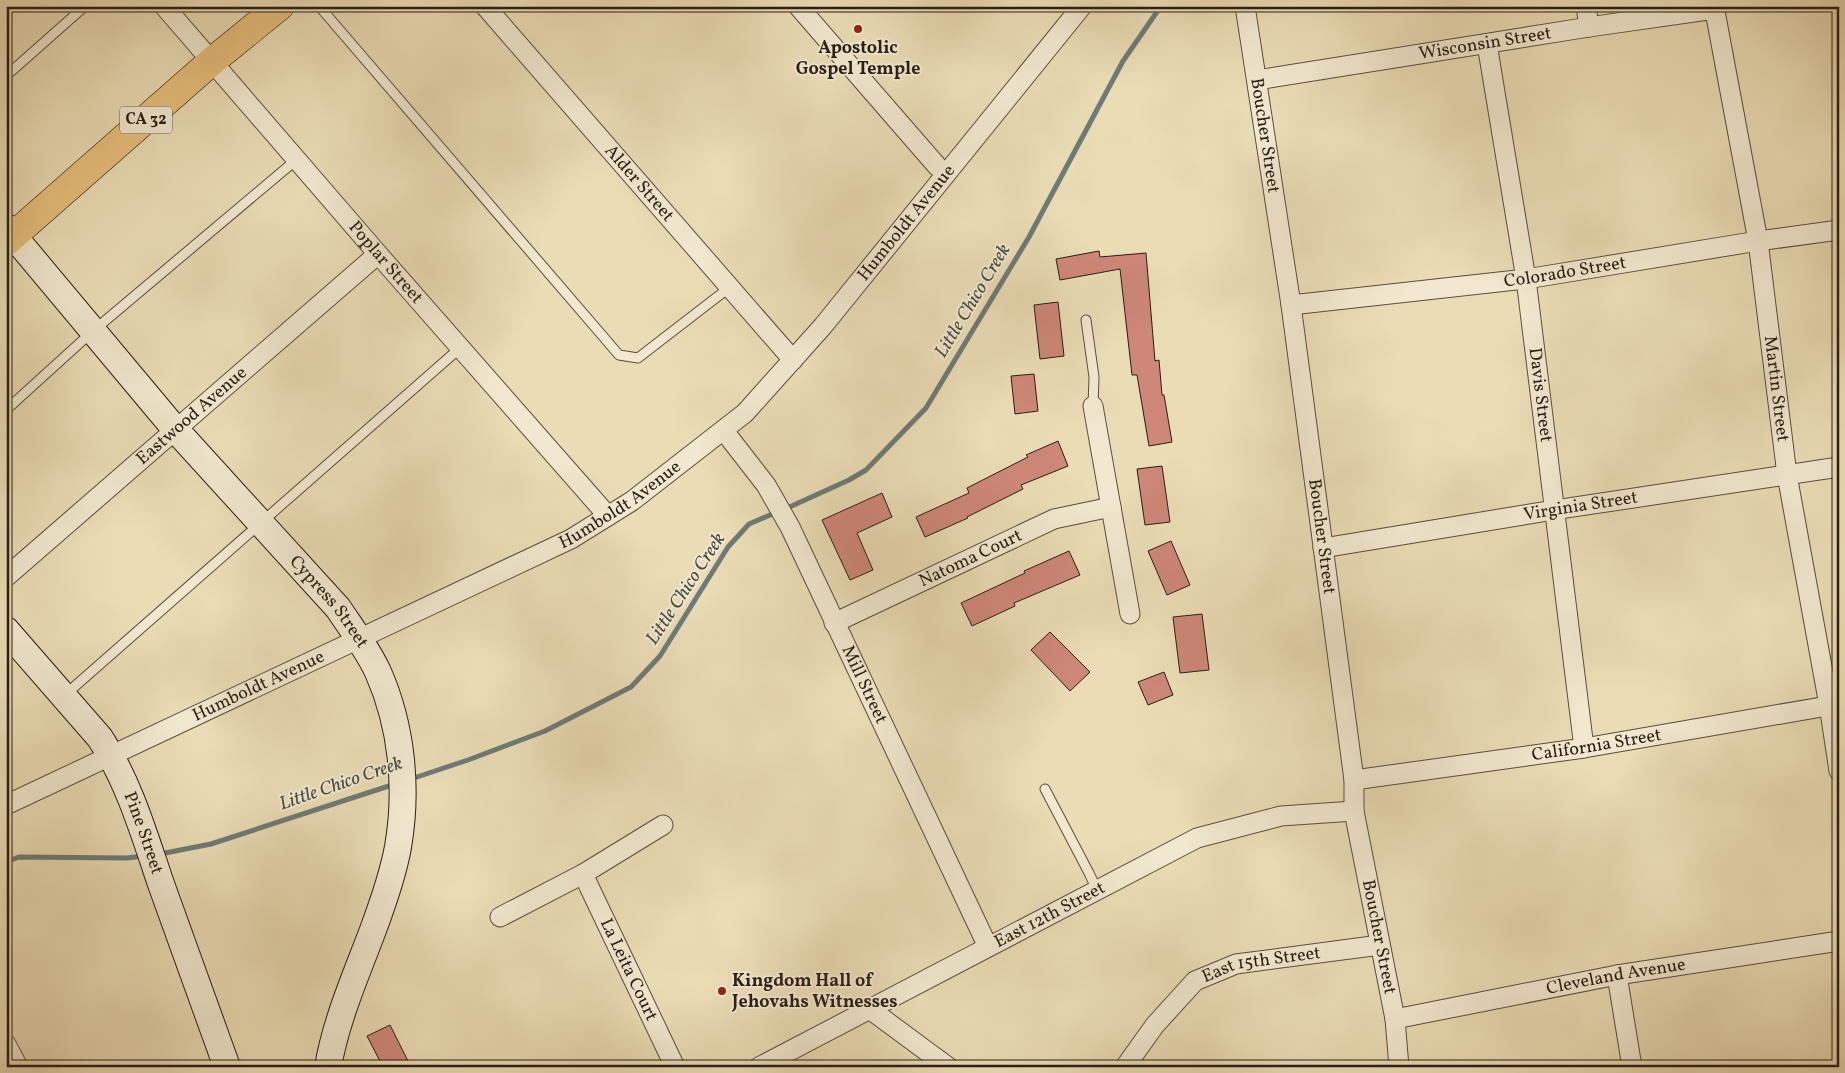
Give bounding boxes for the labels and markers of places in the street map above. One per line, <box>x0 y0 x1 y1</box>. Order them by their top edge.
marker: Apostolic Gospel Temple <box>852 23 864 35</box>
place label: Apostolic Gospel Temple <box>796 36 920 82</box>
place label: Kingdom Hall of Jehovahs Witnesses <box>731 969 898 1015</box>
marker: Kingdom Hall of Jehovahs Witnesses <box>716 985 728 997</box>

